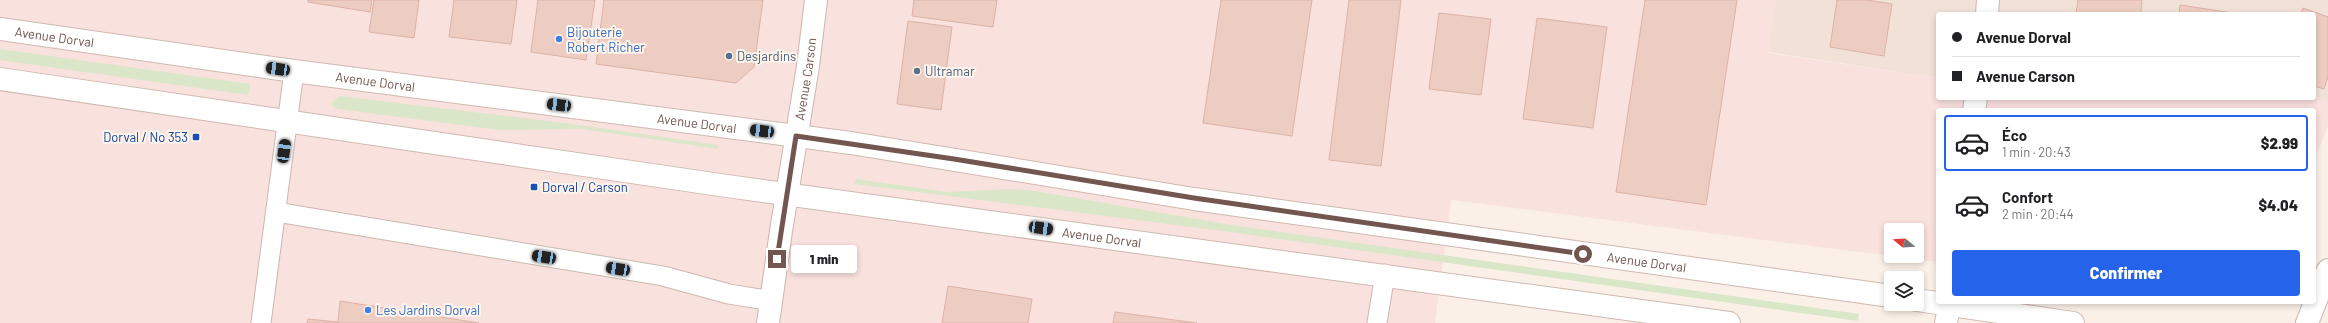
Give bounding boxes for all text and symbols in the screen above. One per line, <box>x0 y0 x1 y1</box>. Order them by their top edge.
street label: Avenue Dorval <box>14 23 95 50</box>
place label: Bijouterie Robert Richer <box>567 24 645 55</box>
text: Avenue Dorval <box>1976 28 2071 46</box>
marker: Bijouterie Robert Richer <box>554 34 564 44</box>
street label: Avenue Carson <box>791 37 819 121</box>
place label: Desjardins <box>737 48 796 64</box>
marker: Desjardins <box>724 51 734 61</box>
car <box>265 61 291 77</box>
place label: Ultramar <box>925 63 975 79</box>
marker: Ultramar <box>912 66 922 76</box>
text: Avenue Carson <box>1976 67 2075 85</box>
street label: Avenue Dorval <box>335 68 416 95</box>
car <box>546 98 572 112</box>
street label: Avenue Dorval <box>656 110 737 136</box>
car <box>749 124 775 138</box>
icon: car <box>1954 125 1990 161</box>
text: Éco <box>2002 126 2027 144</box>
place label: Dorval / No 353 <box>103 129 188 145</box>
marker: Dorval / No 353 <box>191 132 201 142</box>
text: $2.99 <box>2261 134 2298 152</box>
car <box>276 138 292 164</box>
text: 1 min · 20:43 <box>2002 144 2071 160</box>
place label: Dorval / Carson <box>542 179 628 195</box>
marker: Dorval / Carson <box>529 182 539 192</box>
icon: car <box>1954 187 1990 223</box>
text: Confort <box>2002 188 2053 206</box>
text: $4.04 <box>2258 196 2298 214</box>
text: 2 min · 20:44 <box>2002 206 2074 222</box>
car <box>1028 220 1054 236</box>
north arrow <box>1884 223 1924 263</box>
map controls <box>1884 223 1924 311</box>
street label: Avenue Dorval <box>1061 224 1142 251</box>
callout: 1 min <box>791 245 857 273</box>
route start <box>1574 245 1592 263</box>
car <box>531 249 557 265</box>
street label: Avenue Dorval <box>1606 249 1687 275</box>
route end <box>768 250 786 268</box>
button: Confirmer <box>1952 250 2300 296</box>
text: 1 min <box>810 251 838 267</box>
car <box>605 261 631 277</box>
button: layers <box>1884 271 1924 311</box>
place label: Les Jardins Dorval <box>376 302 480 318</box>
marker: Les Jardins Dorval <box>363 305 373 315</box>

